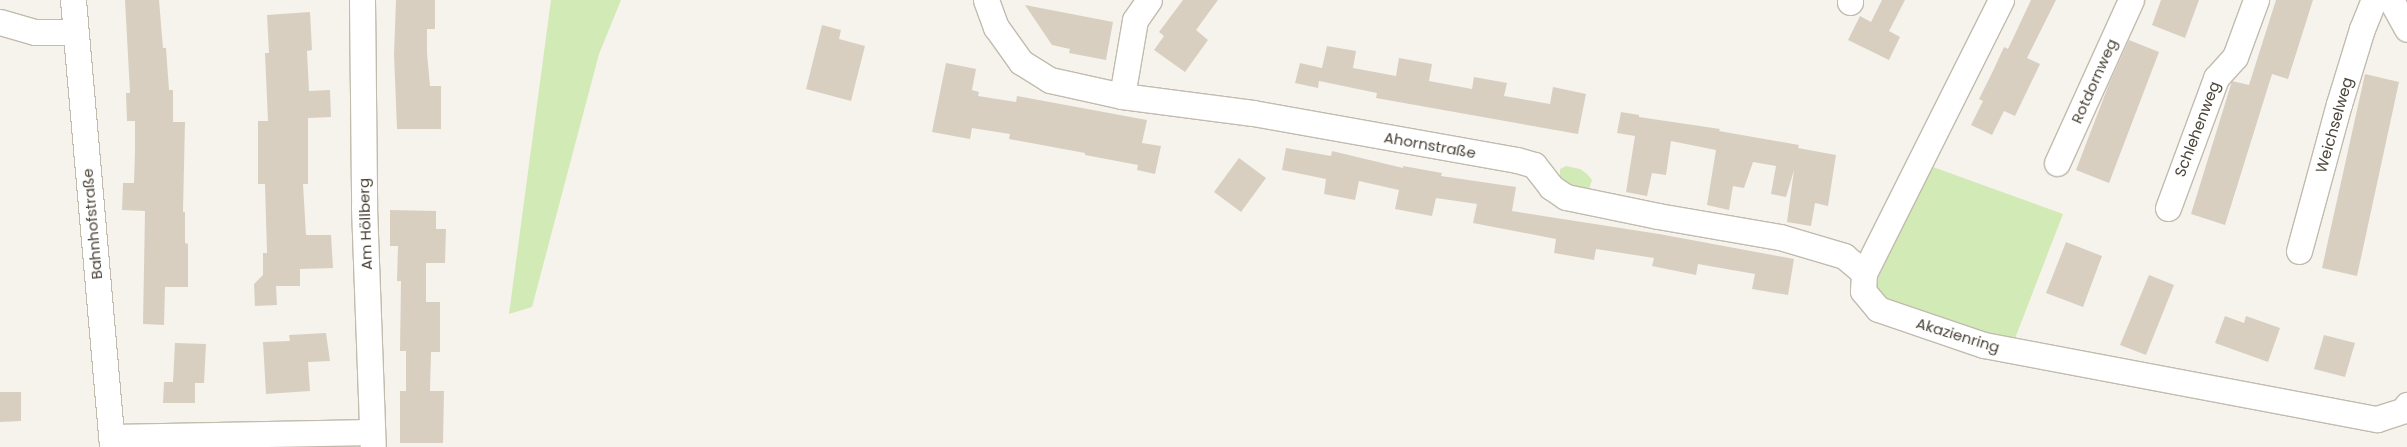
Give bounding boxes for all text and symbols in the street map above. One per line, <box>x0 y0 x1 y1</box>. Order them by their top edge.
street label: Rotdornweg <box>2067 36 2121 126</box>
street label: Weichselweg <box>2312 75 2356 175</box>
street label: Schlehenweg <box>2171 79 2223 179</box>
street label: Ahornstraße <box>1383 128 1477 162</box>
street label: Bahnhofstraße <box>78 168 106 280</box>
street label: Am Höllberg <box>354 178 376 270</box>
street label: Akazienring <box>1914 314 2002 356</box>

